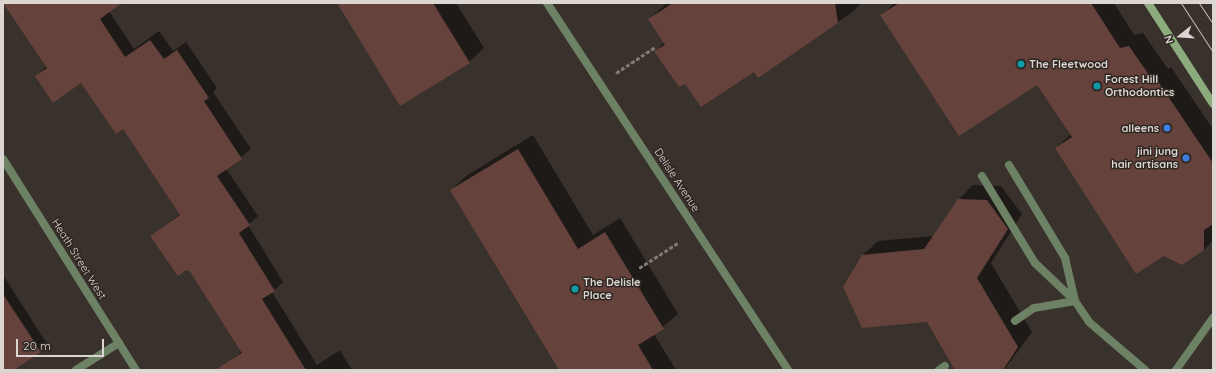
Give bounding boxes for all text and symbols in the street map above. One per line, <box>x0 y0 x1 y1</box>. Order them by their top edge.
north arrow <box>1160 16 1200 56</box>
text: N <box>1161 34 1176 45</box>
place label: The Fleetwood <box>1029 57 1108 71</box>
marker: The Fleetwood <box>1016 59 1026 69</box>
place label: Forest Hill Orthodontics <box>1105 73 1174 99</box>
marker: Forest Hill Orthodontics <box>1092 81 1102 91</box>
place label: alleens <box>1121 121 1159 135</box>
marker: alleens <box>1162 123 1172 133</box>
place label: jini jung hair artisans <box>1111 145 1178 171</box>
street label: Delisle Avenue <box>651 146 703 214</box>
marker: jini jung hair artisans <box>1181 153 1191 163</box>
street label: Heath Street West <box>49 216 109 302</box>
place label: The Delisle Place <box>583 276 641 302</box>
marker: The Delisle Place <box>570 284 580 294</box>
scale bar <box>18 331 106 357</box>
text: 20 m <box>23 338 51 353</box>

